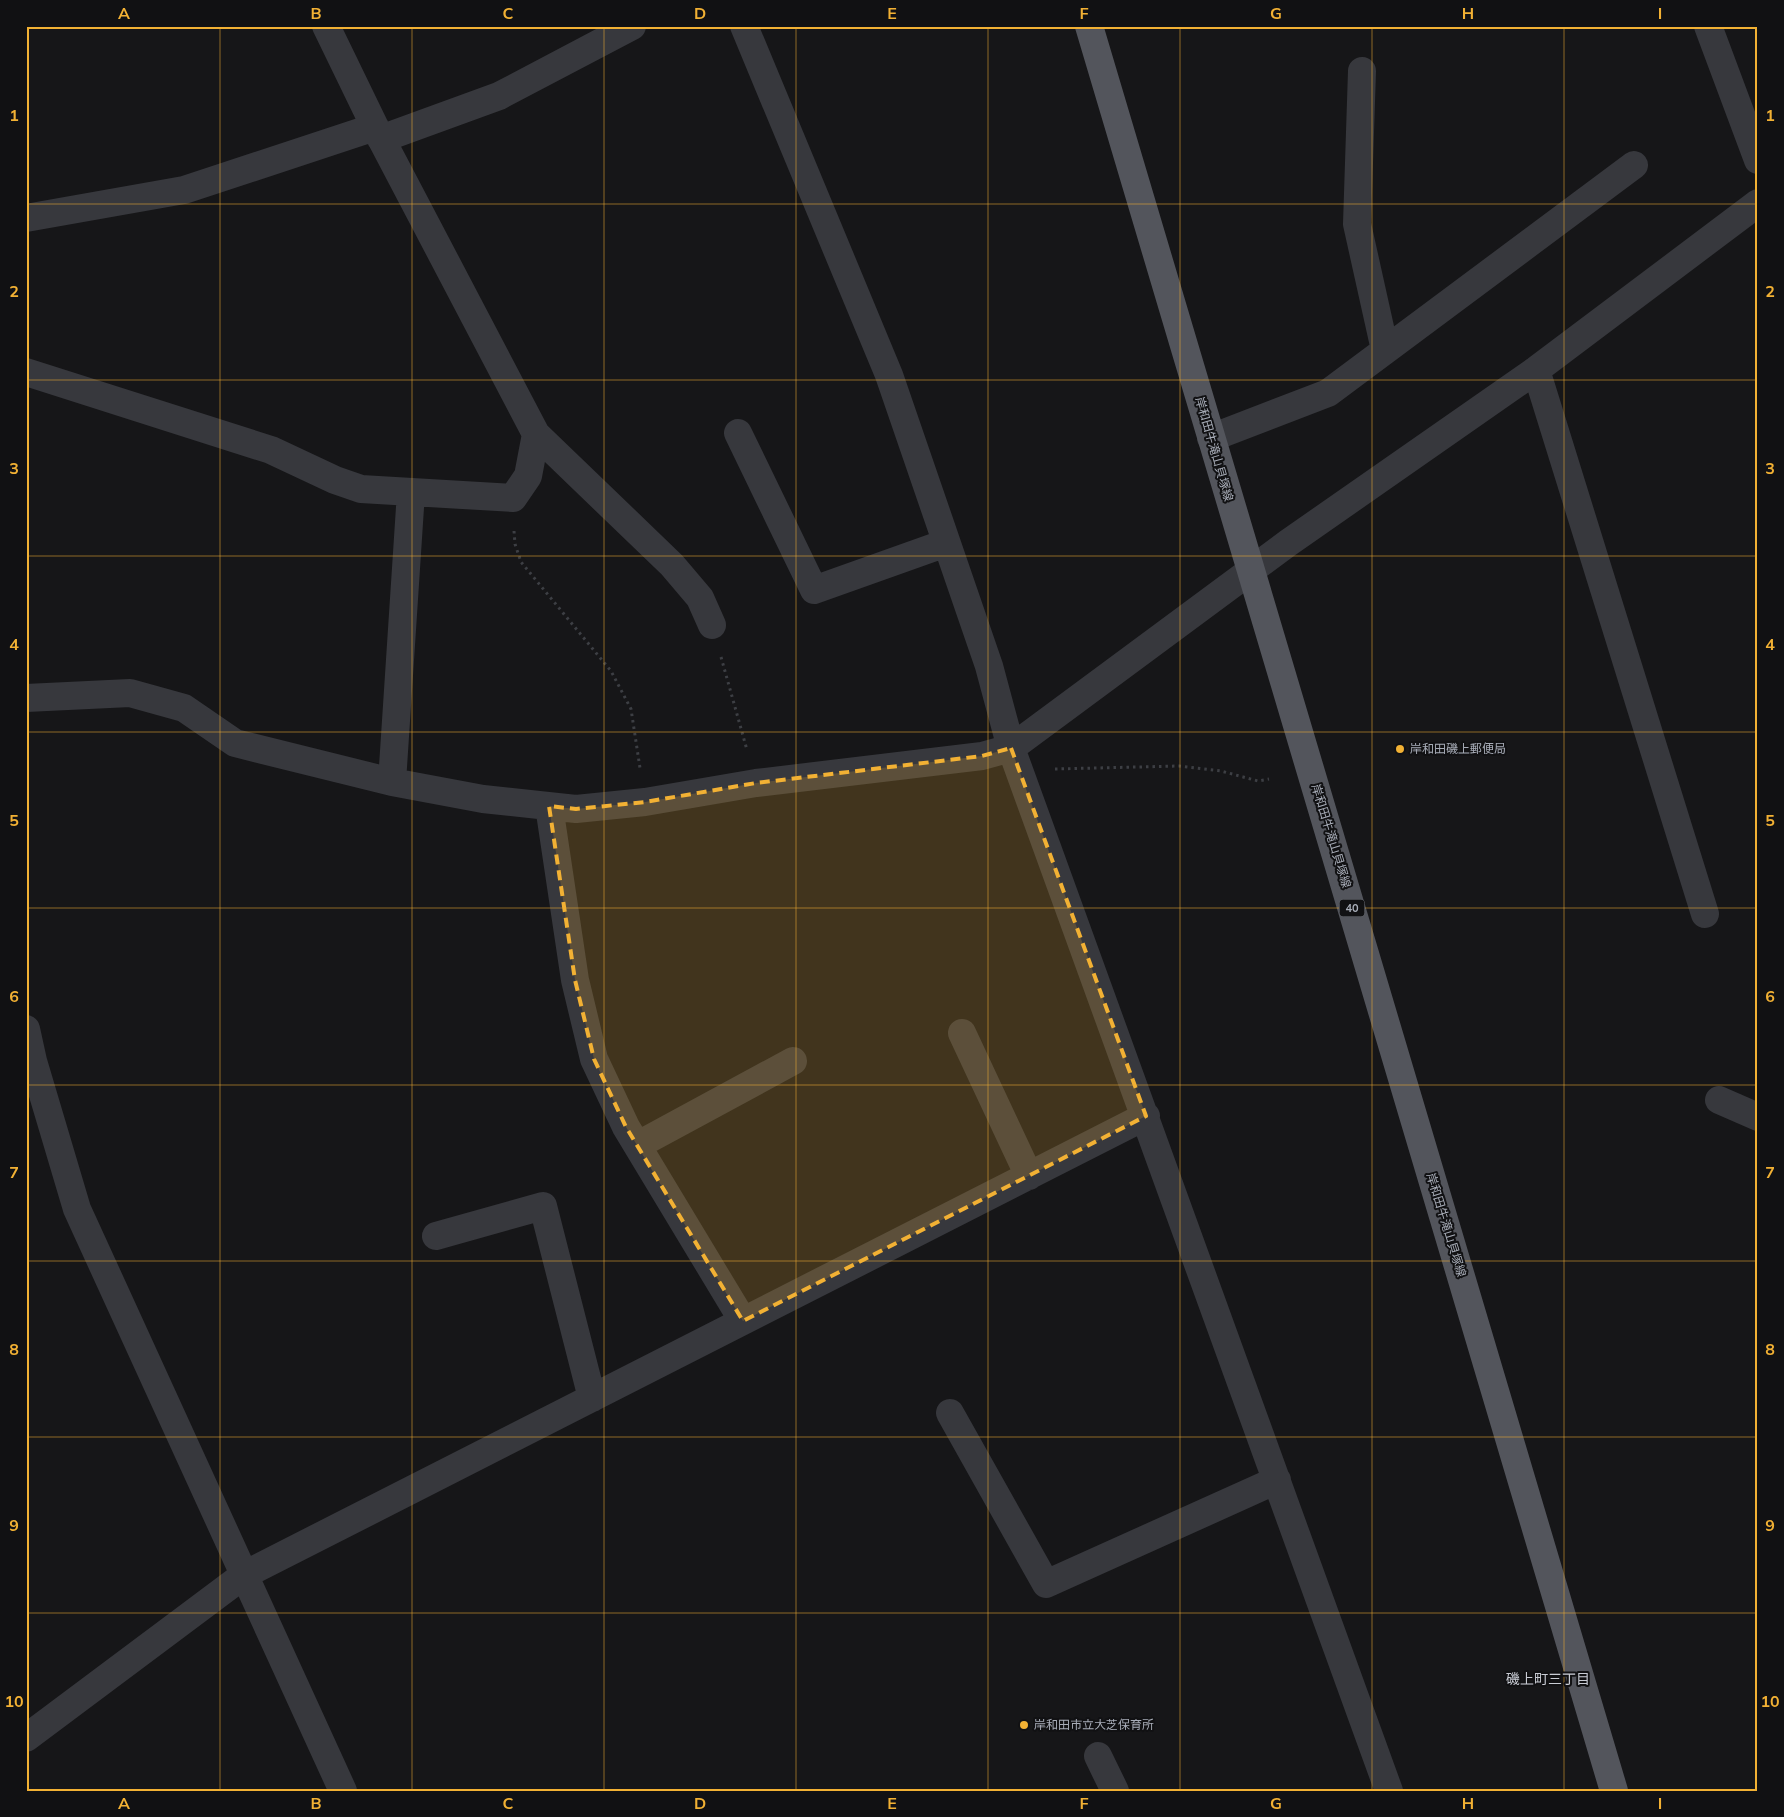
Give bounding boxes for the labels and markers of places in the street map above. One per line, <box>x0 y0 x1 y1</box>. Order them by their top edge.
place label: 岸和田磯上郵便局 <box>1410 741 1506 756</box>
marker: 岸和田磯上郵便局 <box>1394 743 1406 755</box>
place label: 岸和田市立大芝保育所 <box>1034 1717 1154 1732</box>
marker: 岸和田市立大芝保育所 <box>1018 1719 1030 1731</box>

